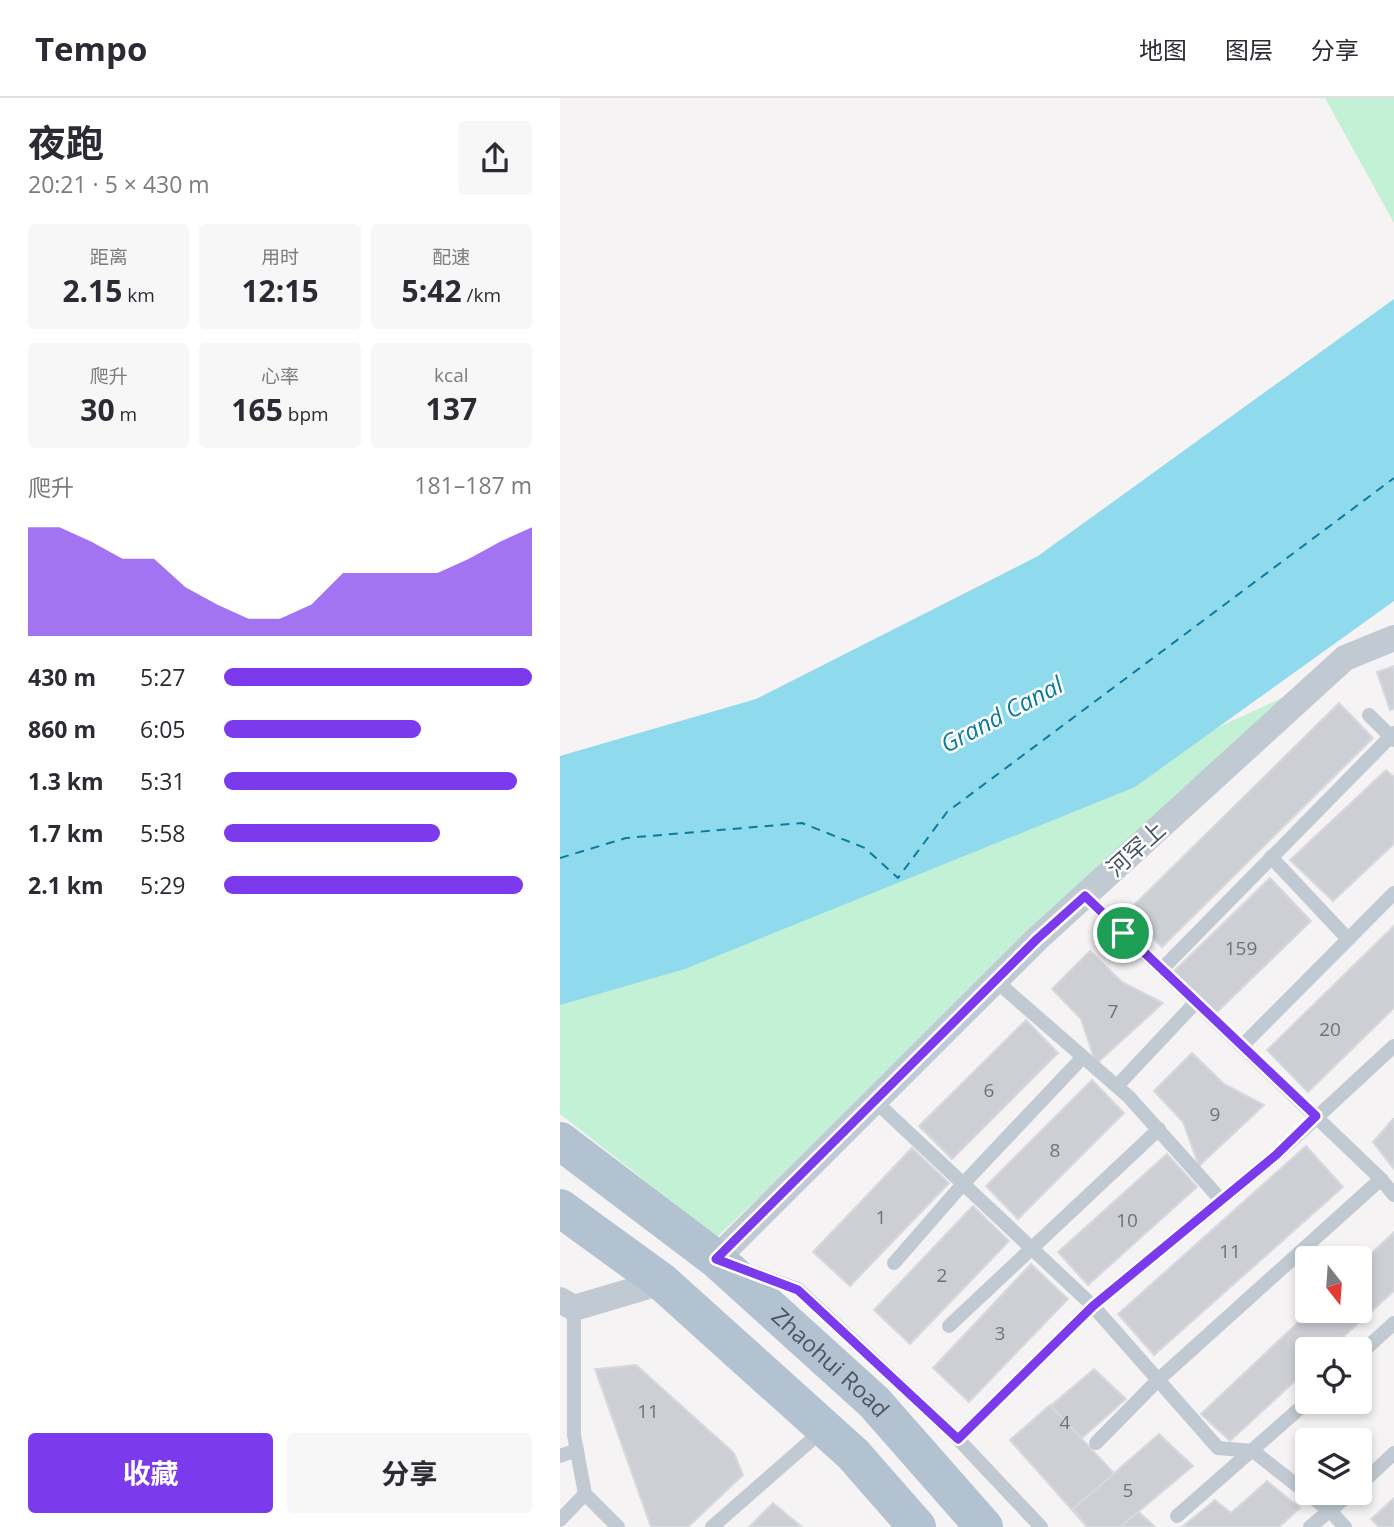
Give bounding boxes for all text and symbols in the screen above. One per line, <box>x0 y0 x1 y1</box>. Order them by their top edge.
text: Tempo <box>35 26 147 71</box>
text: 地图 <box>1139 33 1187 66</box>
text: 图层 <box>1225 33 1273 66</box>
text: 分享 <box>1311 33 1359 66</box>
text: 夜跑 <box>28 116 104 168</box>
button: share <box>458 121 532 195</box>
text: 20:21 · 5 × 430 m <box>28 168 210 200</box>
text: 距离 <box>90 244 128 270</box>
text: 用时 <box>261 244 299 270</box>
text: 配速 <box>432 244 470 270</box>
text: 2.15 <box>62 270 122 311</box>
text: 12:15 <box>241 270 319 311</box>
text: 5:42 <box>402 270 462 311</box>
text: km <box>122 282 155 308</box>
text: /km <box>462 282 501 308</box>
text: kcal <box>434 362 469 388</box>
text: 爬升 <box>90 363 128 389</box>
text: 心率 <box>261 363 299 389</box>
text: 137 <box>426 388 477 429</box>
text: 30 <box>80 389 115 430</box>
text: 165 <box>231 389 283 430</box>
text: m <box>115 401 137 427</box>
text: bpm <box>283 401 329 427</box>
text: 181–187 m <box>414 469 532 501</box>
text: 爬升 <box>28 471 74 503</box>
text: 430 m <box>28 661 96 693</box>
text: 5:27 <box>140 661 186 693</box>
water label: Grand Canal <box>934 667 1069 760</box>
text: 860 m <box>28 713 96 745</box>
text: 6:05 <box>140 713 186 745</box>
text: 1.3 km <box>28 765 104 797</box>
text: 5:31 <box>140 765 186 797</box>
street label: 河罕上 <box>1099 813 1172 883</box>
text: 1.7 km <box>28 817 104 849</box>
text: 5:58 <box>140 817 186 849</box>
text: 2.1 km <box>28 869 104 901</box>
text: 5:29 <box>140 869 186 901</box>
pin <box>1093 903 1153 963</box>
icon: arrive <box>1104 914 1142 952</box>
house number: 159 <box>1225 935 1257 961</box>
house number: 7 <box>1108 998 1118 1024</box>
house number: 20 <box>1319 1016 1341 1042</box>
house number: 6 <box>984 1077 994 1103</box>
house number: 9 <box>1210 1101 1220 1127</box>
house number: 8 <box>1050 1137 1060 1163</box>
house number: 1 <box>876 1204 886 1230</box>
house number: 10 <box>1116 1207 1138 1233</box>
house number: 11 <box>1219 1238 1241 1264</box>
north arrow <box>1295 1246 1372 1323</box>
map controls <box>1295 1246 1372 1505</box>
house number: 2 <box>937 1262 947 1288</box>
street label: Zhaohui Road <box>765 1300 897 1424</box>
house number: 3 <box>995 1320 1005 1346</box>
button: locate <box>1295 1337 1372 1414</box>
house number: 11 <box>637 1398 659 1424</box>
house number: 4 <box>1060 1409 1071 1435</box>
button: layers <box>1295 1428 1372 1505</box>
button: 收藏 <box>28 1433 273 1513</box>
button: 分享 <box>287 1433 532 1513</box>
house number: 5 <box>1123 1477 1133 1503</box>

